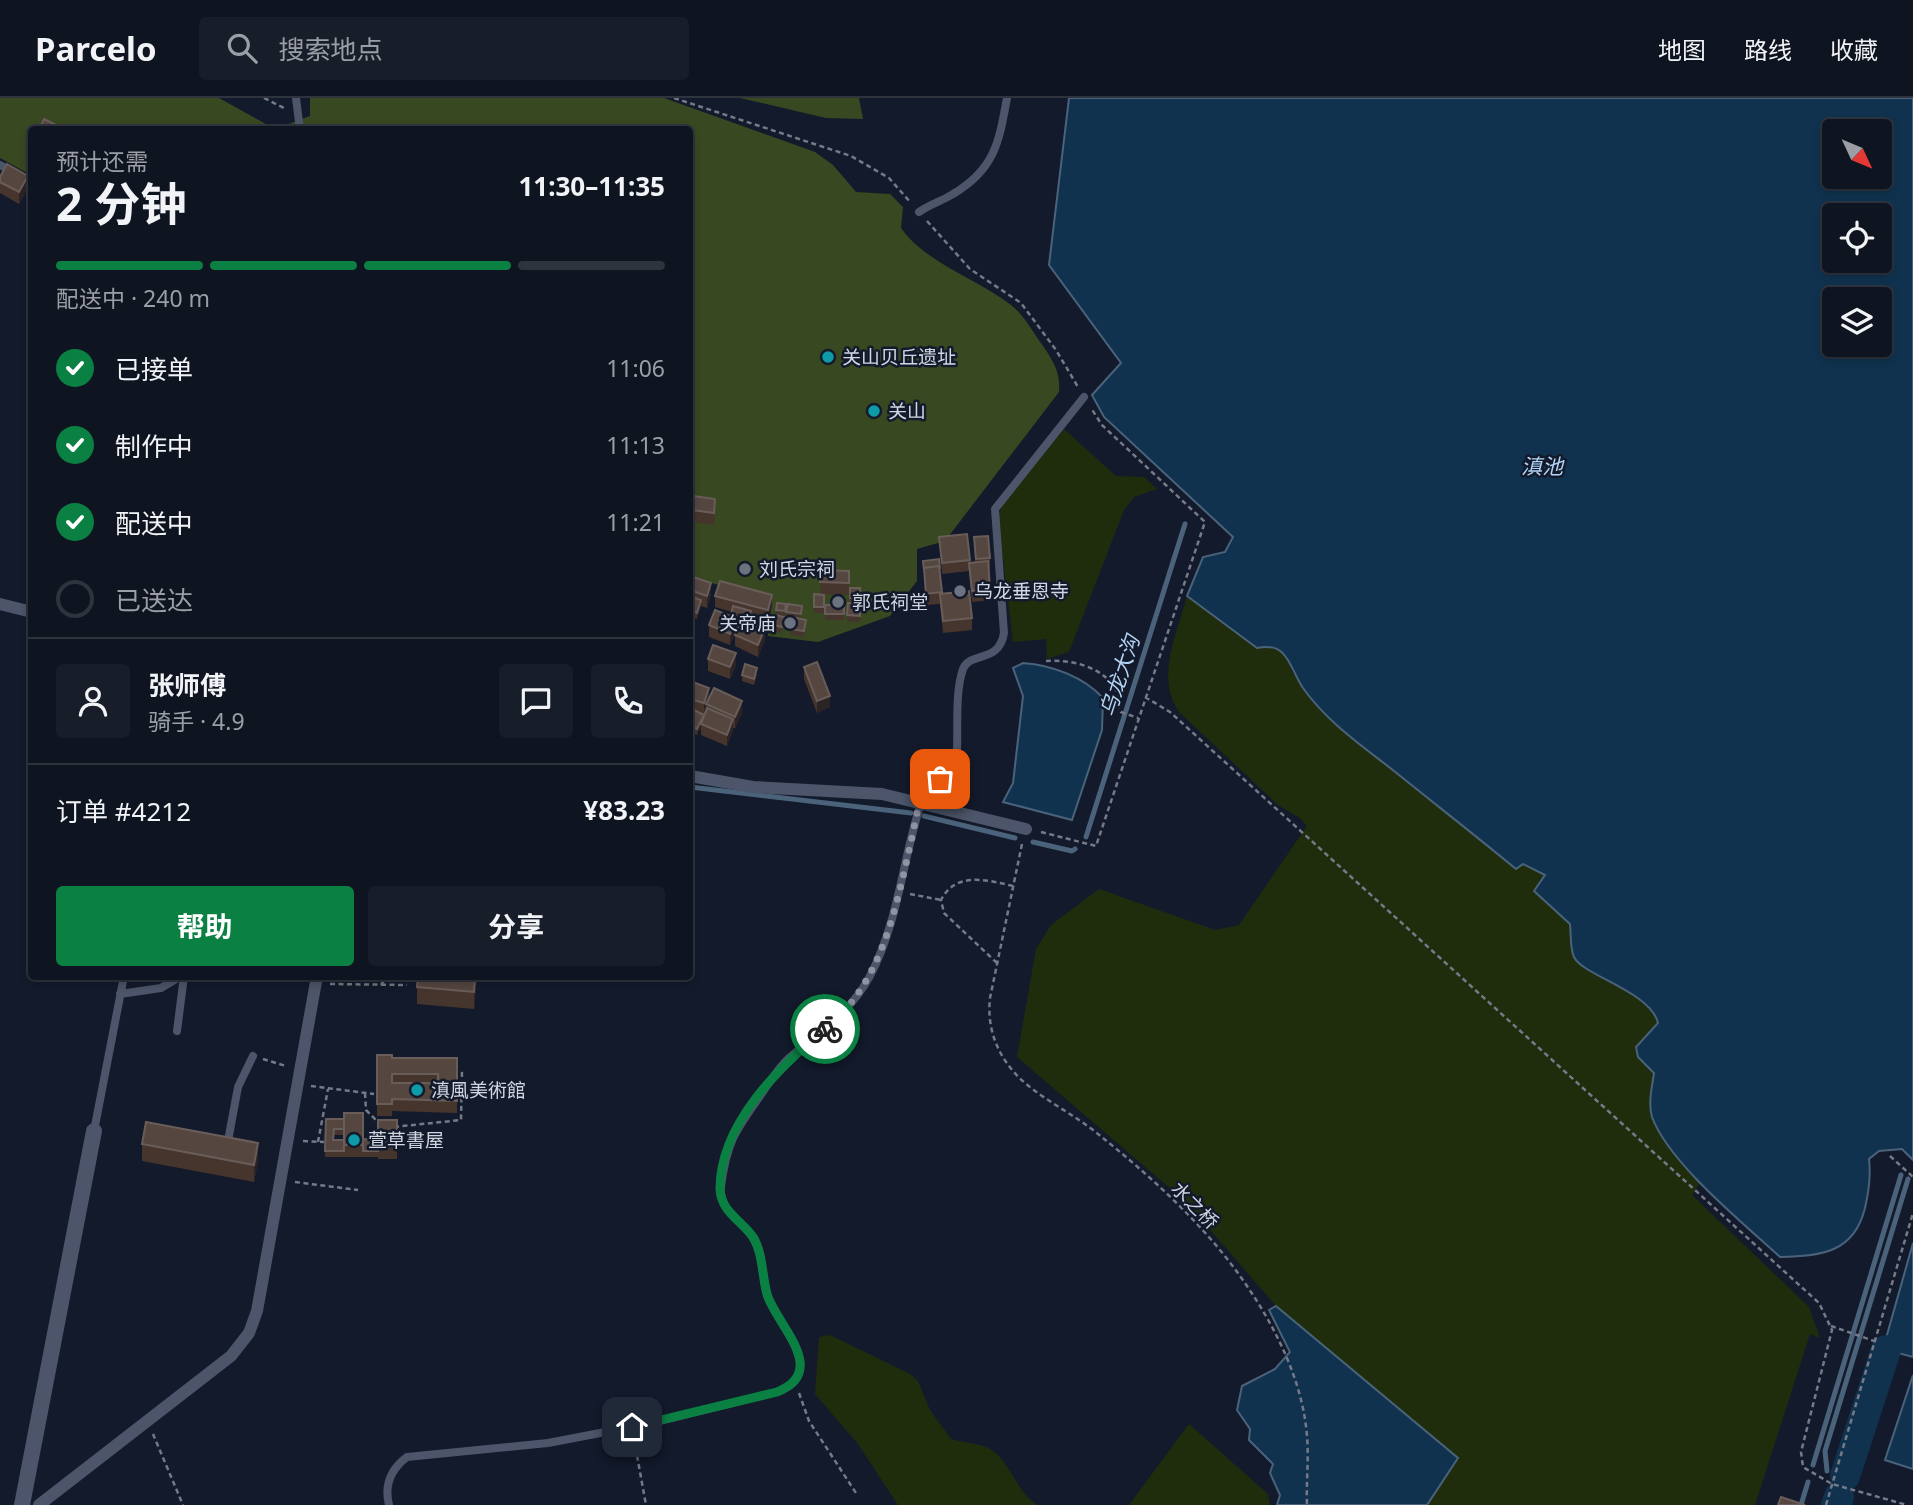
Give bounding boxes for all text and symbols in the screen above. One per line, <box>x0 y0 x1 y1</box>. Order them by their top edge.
search box <box>199 17 689 80</box>
text: Parcelo <box>35 26 157 71</box>
icon: search <box>223 29 261 67</box>
text: 搜索地点 <box>279 31 383 67</box>
text: 地图 <box>1658 33 1706 66</box>
text: 路线 <box>1744 33 1792 66</box>
text: 收藏 <box>1830 33 1878 66</box>
north arrow <box>1822 119 1892 189</box>
map controls <box>1822 119 1892 357</box>
text: 预计还需 <box>56 145 148 177</box>
text: 11:30–11:35 <box>518 168 665 204</box>
text: 2 分钟 <box>56 172 186 234</box>
button: locate <box>1822 203 1892 273</box>
text: 配送中 · 240 m <box>56 282 210 314</box>
button: layers <box>1822 287 1892 357</box>
place label: 关山贝丘遗址 <box>842 344 956 370</box>
icon: check <box>56 349 94 387</box>
marker: 关山贝丘遗址 <box>820 349 836 365</box>
text: 已接单 <box>115 351 193 387</box>
text: 11:06 <box>606 352 665 384</box>
place label: 关山 <box>888 398 926 424</box>
marker: 关山 <box>866 403 882 419</box>
icon: check <box>56 426 94 464</box>
text: 制作中 <box>115 428 193 464</box>
text: 11:13 <box>606 429 665 461</box>
water label: 滇池 <box>1521 452 1565 480</box>
icon: check <box>56 503 94 541</box>
text: 配送中 <box>115 505 193 541</box>
text: 11:21 <box>606 506 665 538</box>
place label: 刘氏宗祠 <box>759 556 835 582</box>
marker: 刘氏宗祠 <box>737 561 753 577</box>
place label: 乌龙垂恩寺 <box>974 578 1069 604</box>
text: 已送达 <box>115 582 193 618</box>
marker: 乌龙垂恩寺 <box>952 583 968 599</box>
place label: 郭氏祠堂 <box>852 589 928 615</box>
marker: 郭氏祠堂 <box>830 594 846 610</box>
place label: 关帝庙 <box>719 610 776 636</box>
marker: 关帝庙 <box>782 615 798 631</box>
water label: 乌龙大沟 <box>1093 630 1146 720</box>
button: person <box>56 664 130 738</box>
button: chat <box>499 664 573 738</box>
button: phone <box>591 664 665 738</box>
text: 张师傅 <box>148 667 226 703</box>
text: 骑手 · 4.9 <box>148 705 245 737</box>
pin <box>910 749 970 809</box>
icon: bag <box>921 760 959 798</box>
text: ¥83.23 <box>583 792 665 828</box>
text: 订单 #4212 <box>56 793 191 829</box>
button: 帮助 <box>56 886 354 966</box>
button: 分享 <box>368 886 665 966</box>
courier <box>790 994 860 1064</box>
icon: bike <box>806 1010 844 1048</box>
place label: 滇風美術館 <box>431 1077 526 1103</box>
marker: 滇風美術館 <box>409 1082 425 1098</box>
place label: 萱草書屋 <box>368 1127 444 1153</box>
marker: 萱草書屋 <box>346 1132 362 1148</box>
street label: 水之桥 <box>1166 1176 1224 1234</box>
pin <box>602 1397 662 1457</box>
icon: home <box>613 1408 651 1446</box>

